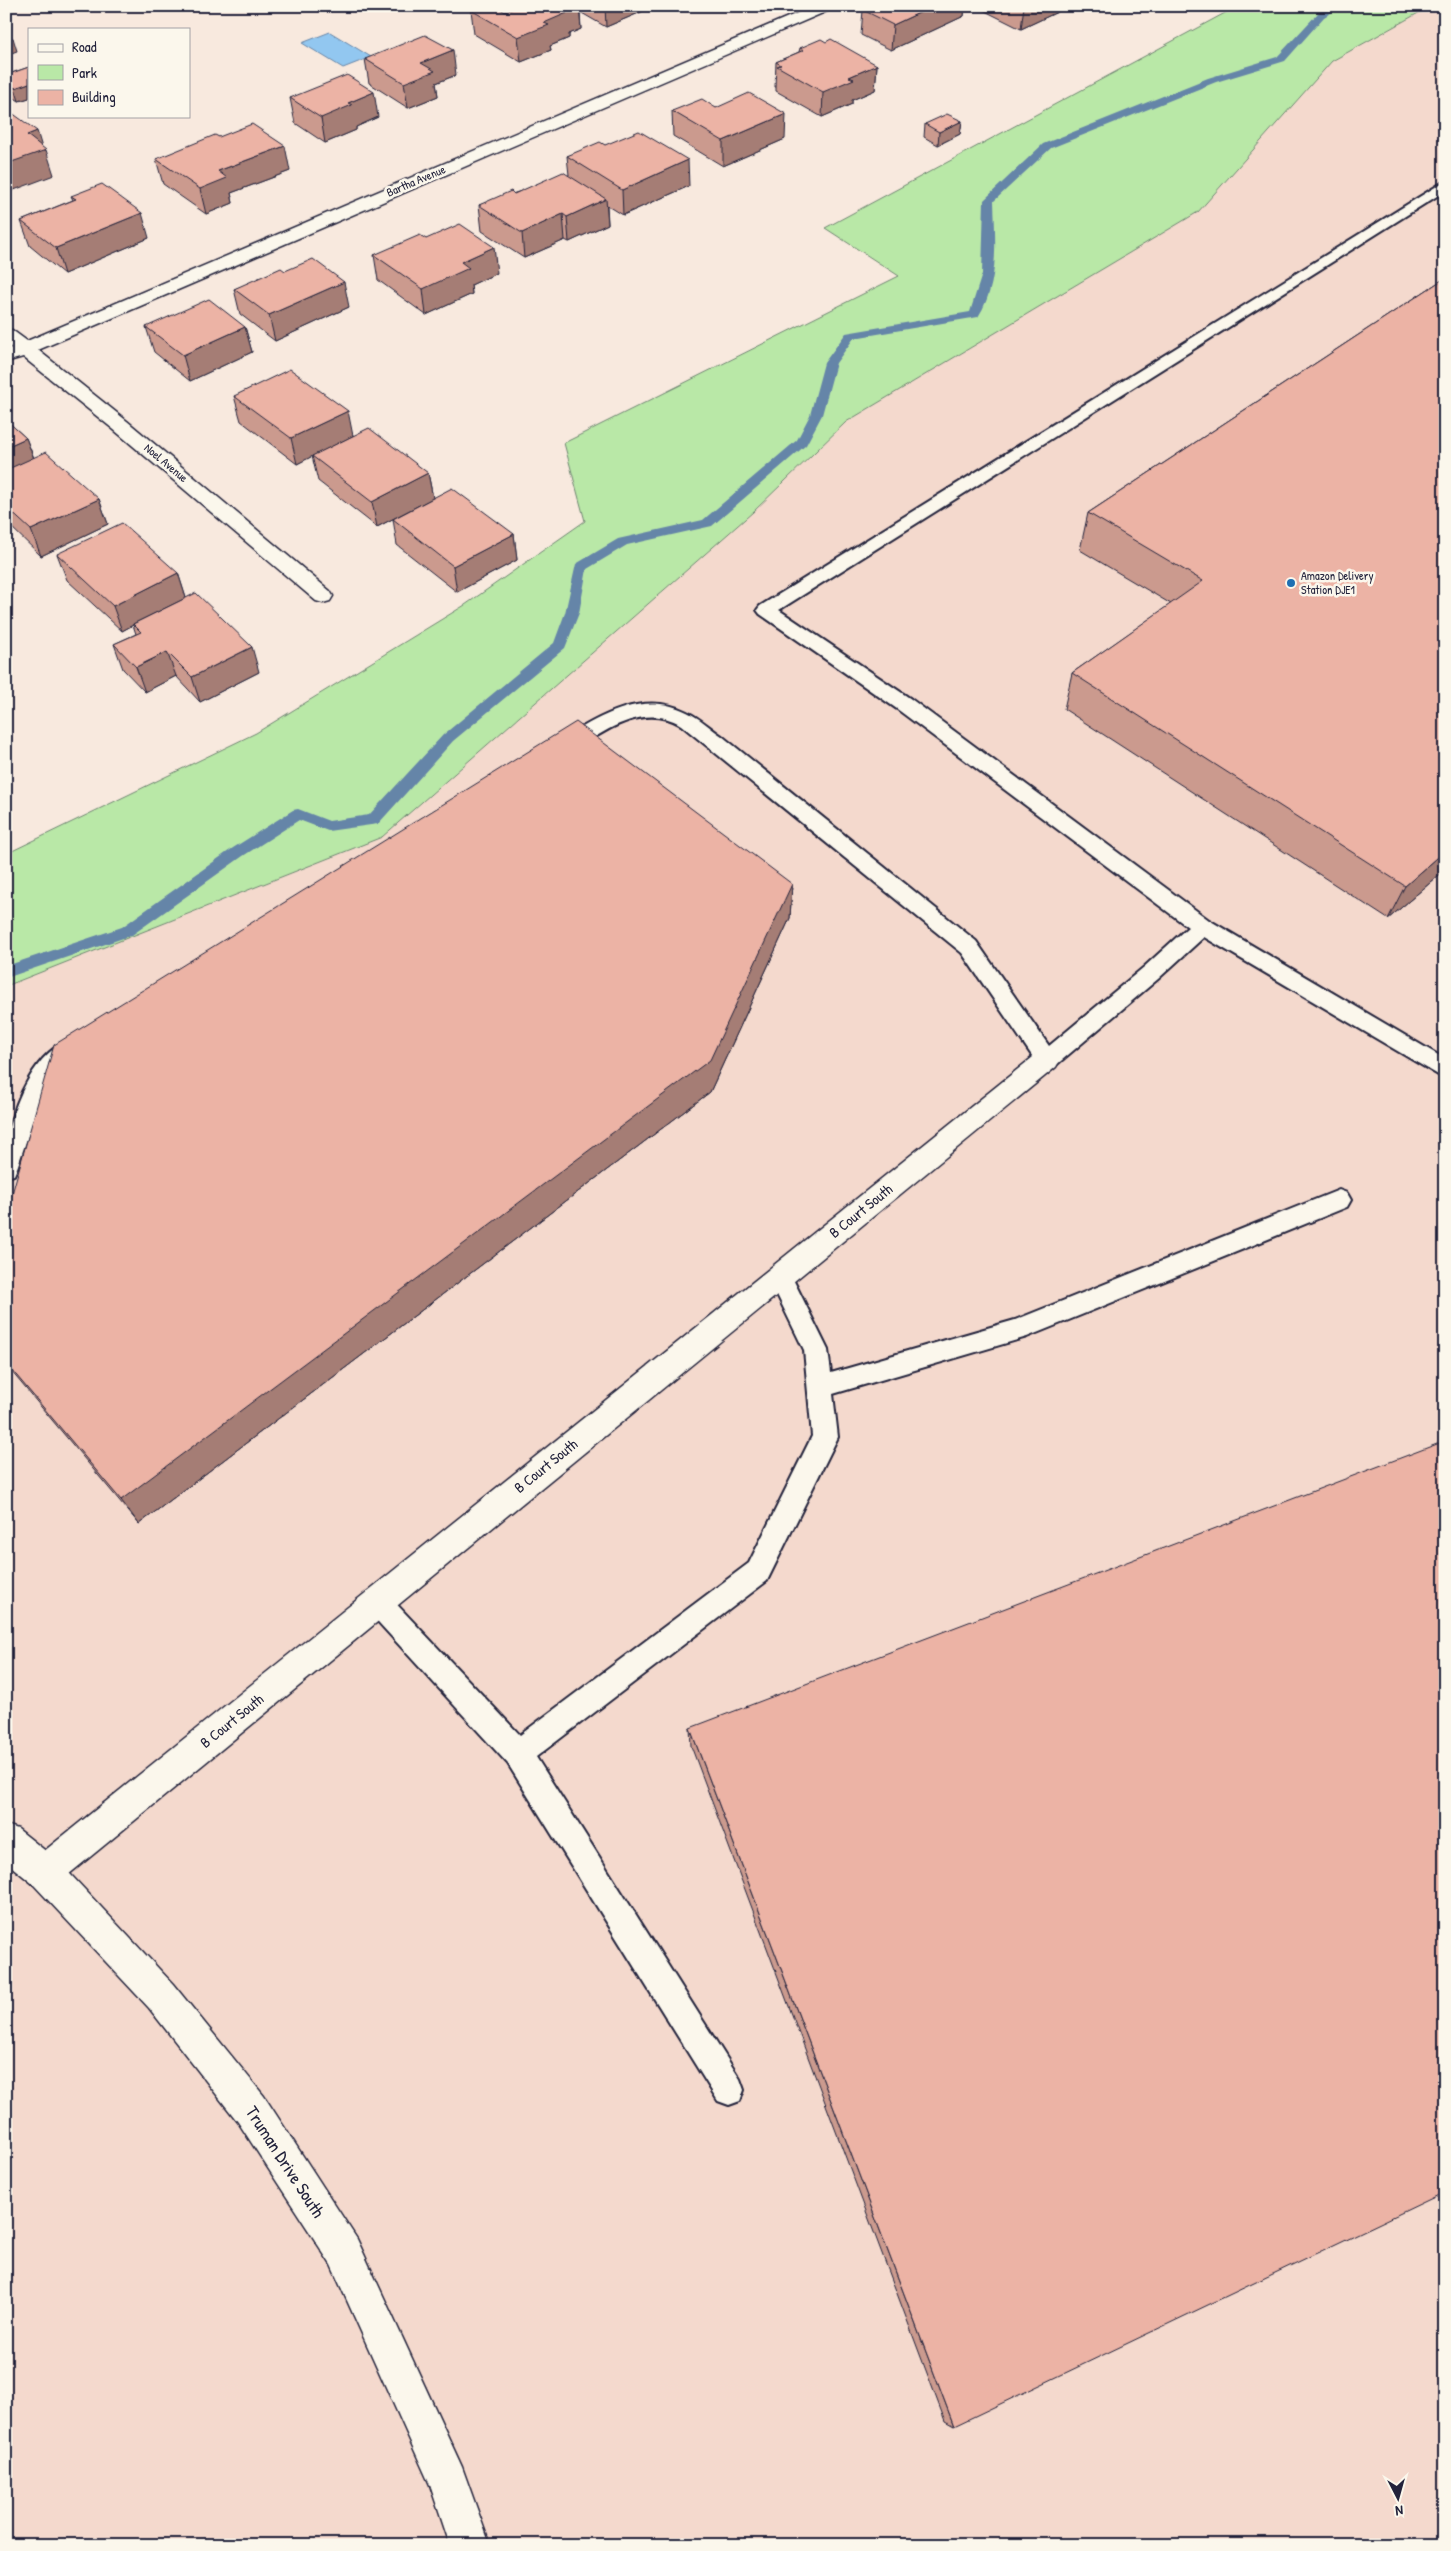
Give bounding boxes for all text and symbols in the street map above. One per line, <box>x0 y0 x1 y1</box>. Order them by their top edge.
legend <box>28 28 190 118</box>
text: Road <box>72 36 97 57</box>
text: Park <box>72 62 97 83</box>
text: Building <box>72 86 116 107</box>
street label: Bartha Avenue <box>384 160 448 201</box>
street label: Noel Avenue <box>141 439 192 486</box>
place label: Amazon Delivery Station DJE1 <box>1301 567 1374 598</box>
marker: Amazon Delivery Station DJE1 <box>1285 577 1297 589</box>
street label: B Court South <box>825 1179 897 1243</box>
street label: B Court South <box>510 1434 582 1498</box>
street label: B Court South <box>196 1689 268 1753</box>
street label: Truman Drive South <box>240 2101 331 2223</box>
north arrow <box>1374 2474 1424 2524</box>
text: N <box>1394 2502 1404 2521</box>

